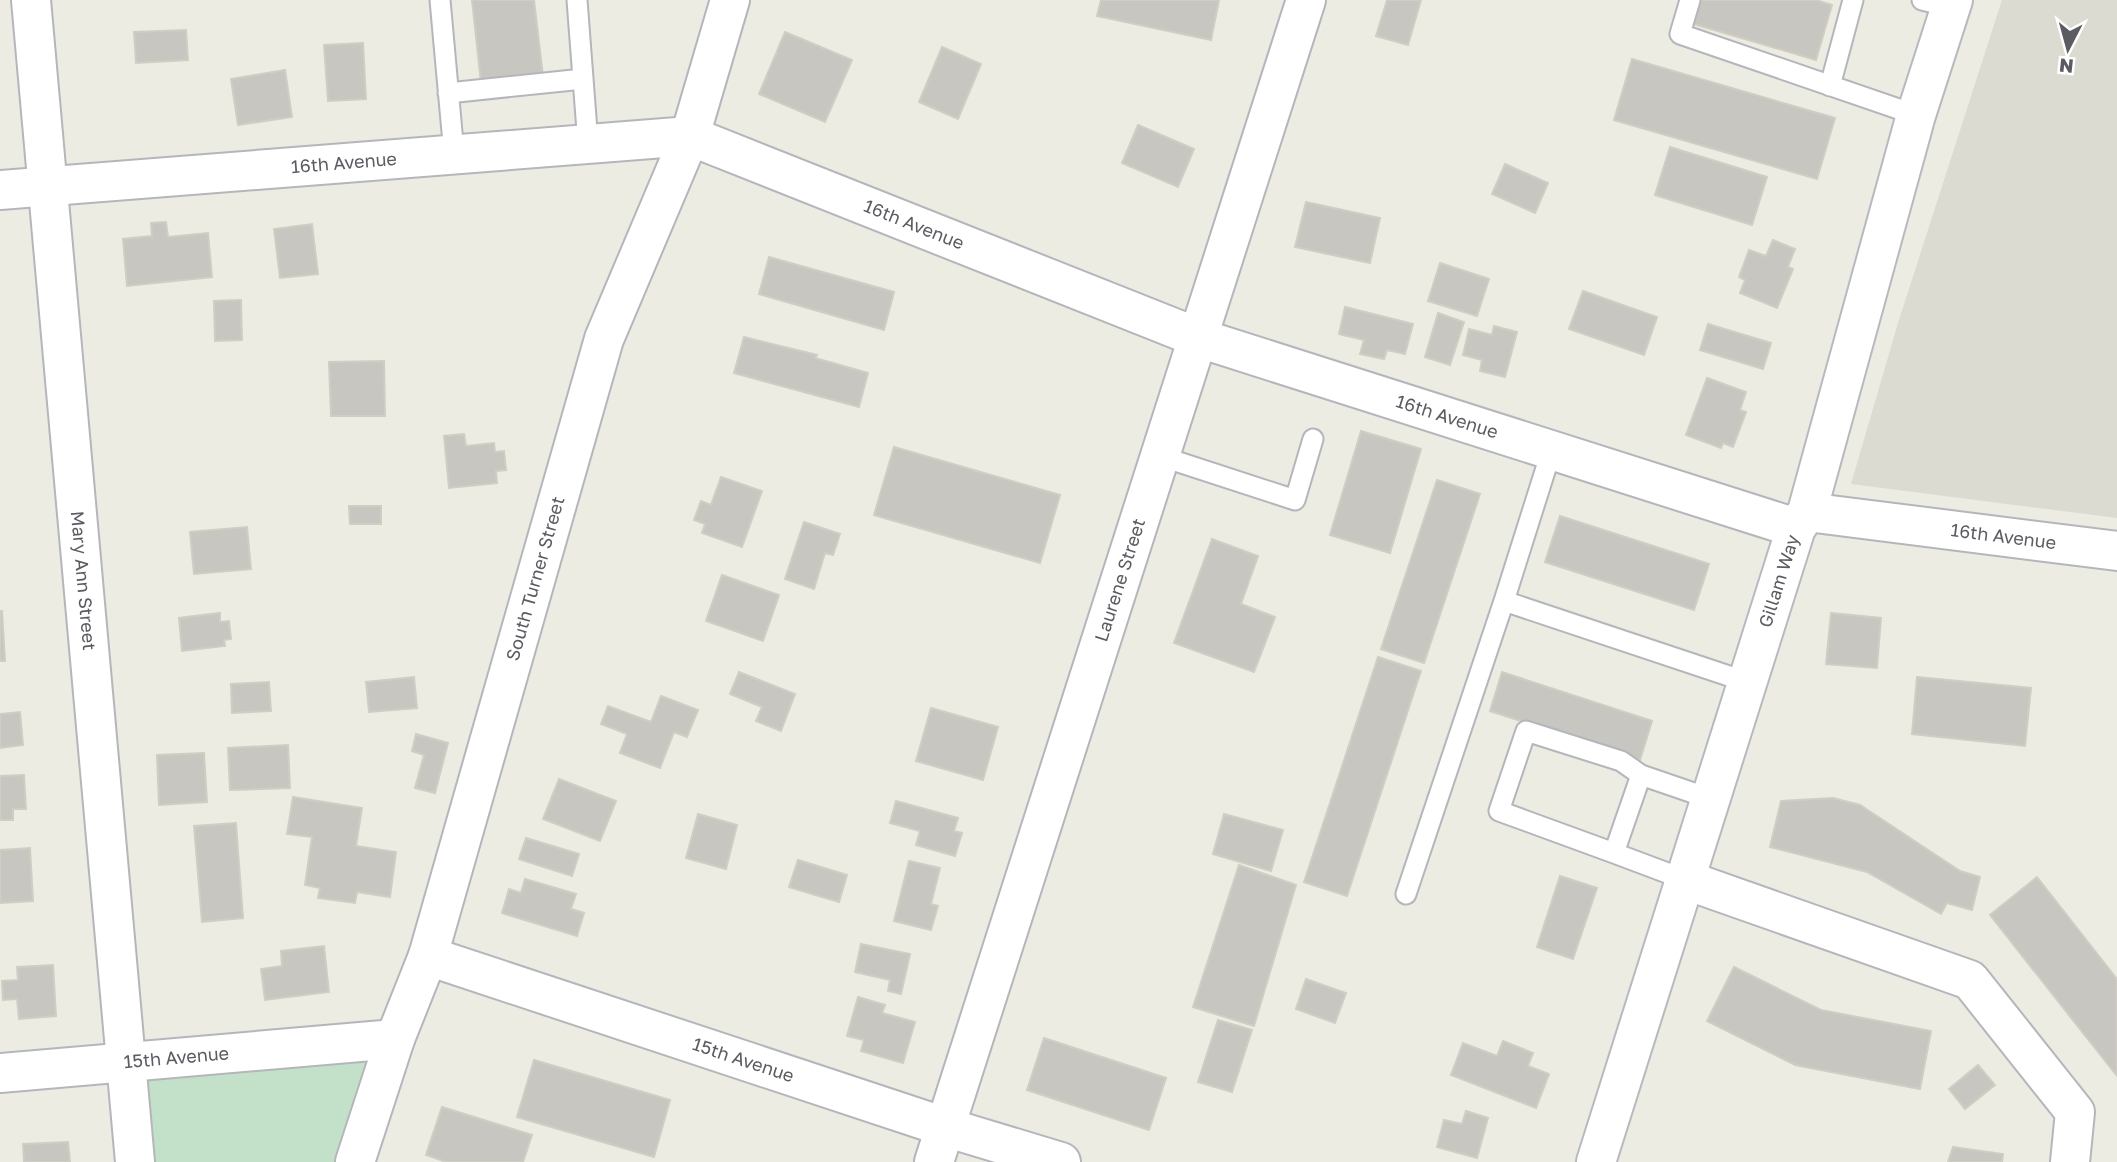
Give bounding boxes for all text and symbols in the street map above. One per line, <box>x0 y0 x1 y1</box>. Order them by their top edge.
north arrow <box>2033 14 2103 84</box>
text: N <box>2058 54 2075 79</box>
street label: 16th Avenue <box>290 147 398 177</box>
street label: 16th Avenue <box>861 194 968 254</box>
street label: 16th Avenue <box>1393 389 1501 443</box>
street label: South Turner Street <box>501 494 569 663</box>
street label: Mary Ann Street <box>67 510 101 651</box>
street label: Laurene Street <box>1089 515 1149 644</box>
street label: 16th Avenue <box>1950 518 2058 553</box>
street label: Gillam Way <box>1753 532 1803 630</box>
street label: 15th Avenue <box>690 1032 797 1086</box>
street label: 15th Avenue <box>123 1041 230 1072</box>

